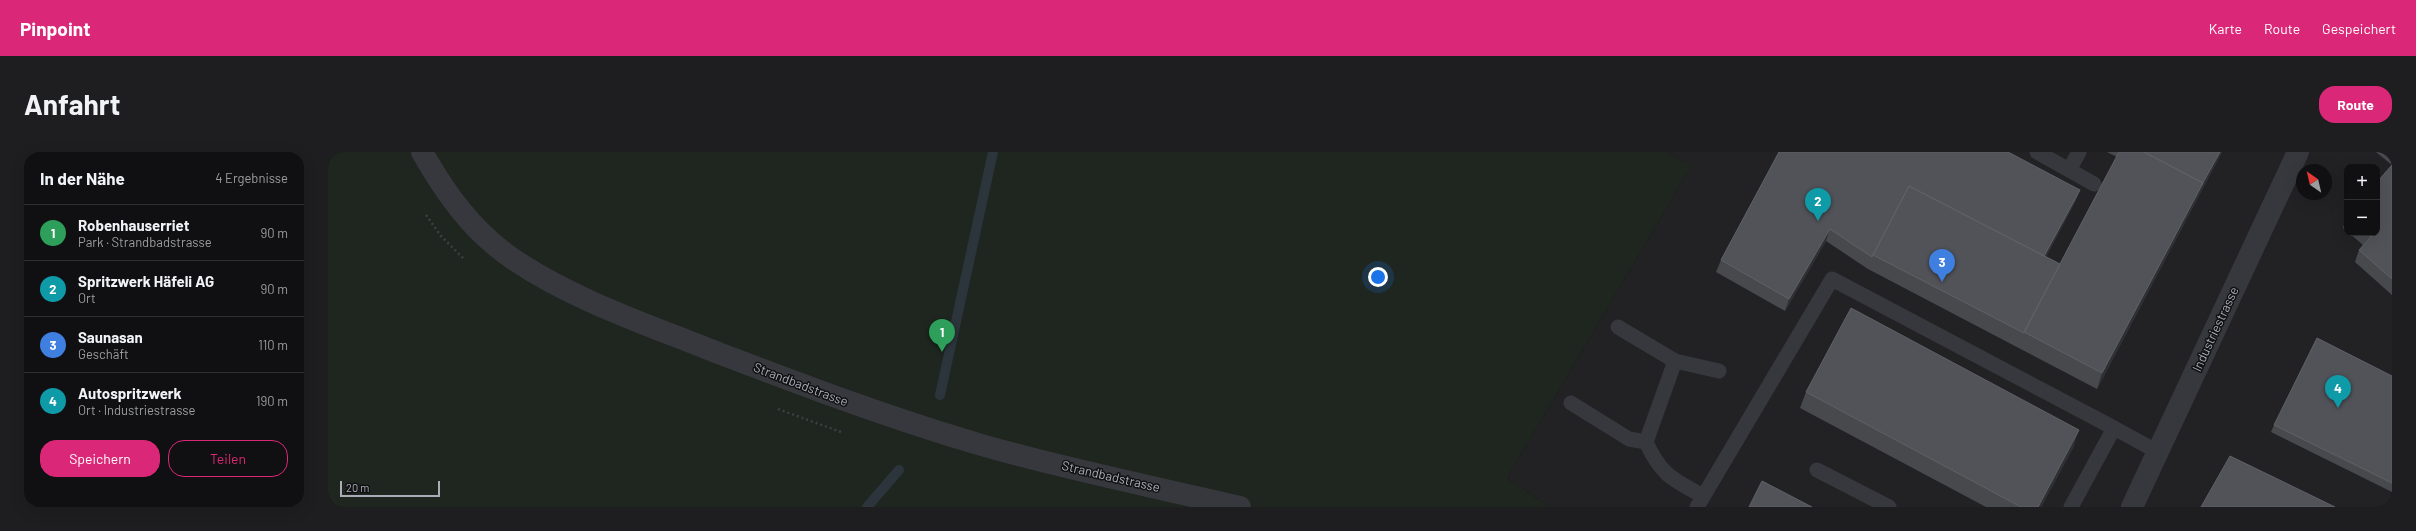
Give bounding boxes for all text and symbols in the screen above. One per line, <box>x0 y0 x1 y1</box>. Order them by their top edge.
text: Pinpoint <box>20 17 90 40</box>
text: Karte <box>2209 20 2242 37</box>
text: Route <box>2264 20 2300 37</box>
text: Gespeichert <box>2322 20 2396 37</box>
button: Route <box>2319 86 2392 123</box>
text: Anfahrt <box>24 87 120 121</box>
north arrow <box>2296 164 2332 200</box>
map controls <box>2344 164 2380 236</box>
button: + <box>2344 164 2380 200</box>
text: In der Nähe <box>40 168 125 188</box>
text: 4 Ergebnisse <box>215 170 288 186</box>
pin: 2 <box>1805 188 1831 221</box>
button: − <box>2344 200 2380 236</box>
text: Robenhauserriet <box>78 216 189 234</box>
text: 1 <box>51 225 55 241</box>
text: 90 m <box>261 225 288 241</box>
text: Park · Strandbadstrasse <box>78 234 212 250</box>
pin: 3 <box>1929 249 1955 282</box>
your location <box>1368 267 1388 287</box>
text: Spritzwerk Häfeli AG <box>78 272 214 290</box>
text: 2 <box>49 281 57 297</box>
text: 90 m <box>261 281 288 297</box>
street label: Industriestrasse <box>2188 284 2242 374</box>
text: Ort <box>78 290 96 306</box>
pin: 1 <box>929 319 955 352</box>
text: Saunasan <box>78 328 143 346</box>
text: 3 <box>49 337 57 353</box>
text: 110 m <box>258 337 288 353</box>
text: Geschäft <box>78 346 129 362</box>
street label: Strandbadstrasse <box>751 359 851 409</box>
pin: 4 <box>2325 375 2351 408</box>
text: Autospritzwerk <box>78 384 182 402</box>
text: 4 <box>49 393 57 409</box>
text: 190 m <box>256 393 288 409</box>
text: Ort · Industriestrasse <box>78 402 195 418</box>
button: Speichern <box>40 440 160 477</box>
button: Teilen <box>168 440 288 477</box>
street label: Strandbadstrasse <box>1060 457 1162 495</box>
scale bar <box>340 479 440 498</box>
text: 20 m <box>346 481 369 494</box>

